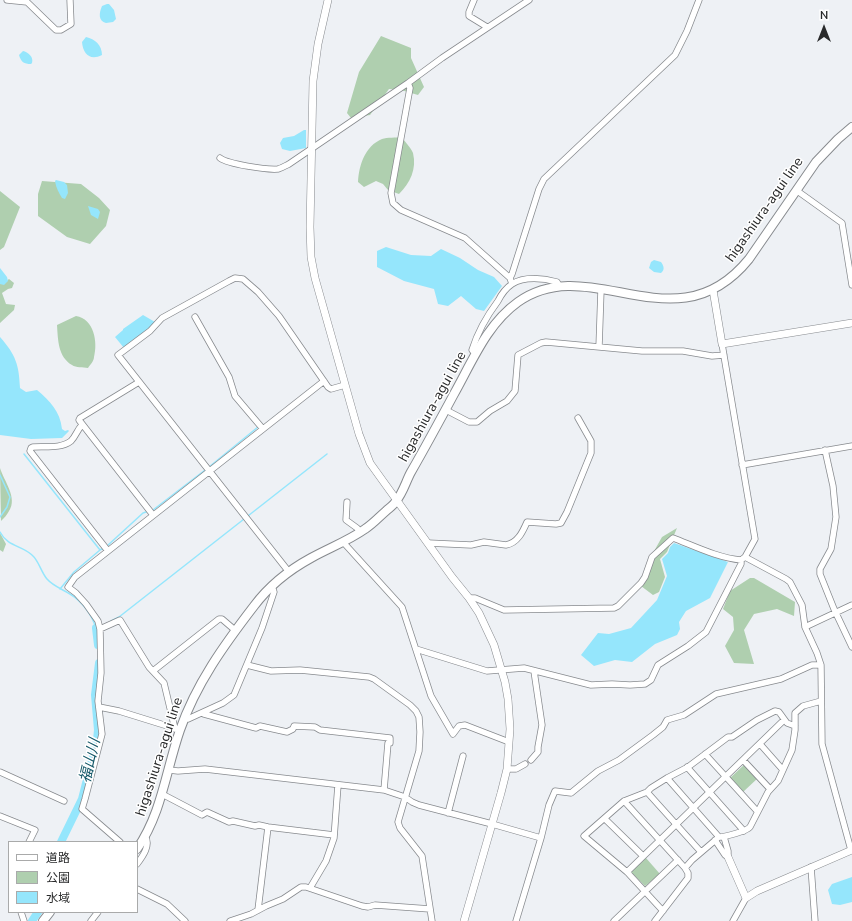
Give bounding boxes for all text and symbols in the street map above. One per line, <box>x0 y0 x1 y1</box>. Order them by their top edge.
north arrow <box>804 8 844 48</box>
text: N <box>820 8 828 23</box>
street label: higashiura-agui line <box>723 154 807 266</box>
street label: higashiura-agui line <box>396 349 470 465</box>
street label: higashiura-agui line <box>133 695 187 819</box>
water label: 福山川 <box>77 737 105 785</box>
legend <box>8 841 138 913</box>
text: 道路 <box>46 850 70 866</box>
text: 公園 <box>46 870 70 886</box>
text: 水域 <box>46 890 70 906</box>

